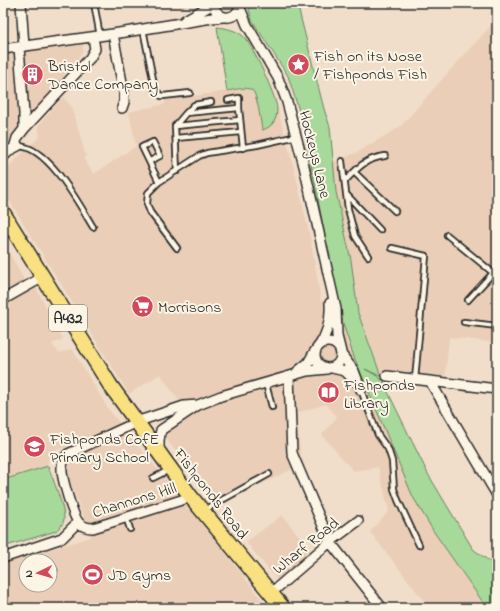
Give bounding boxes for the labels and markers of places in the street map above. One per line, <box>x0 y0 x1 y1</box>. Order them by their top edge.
place label: Fish on its Nose / Fishponds Fish <box>313 45 427 87</box>
place icon: Fish on its Nose / Fishponds Fish <box>285 51 311 77</box>
place label: Bristol Dance Company <box>47 55 158 97</box>
building icon: Bristol Dance Company <box>20 61 46 87</box>
supermarket icon: Morrisons <box>130 293 156 319</box>
place label: Morrisons <box>158 296 221 320</box>
place label: Fishponds Library <box>343 374 415 416</box>
library icon: Fishponds Library <box>316 380 342 406</box>
place label: Fishponds CofE Primary School <box>49 428 159 470</box>
school or university icon: Fishponds CofE Primary School <box>21 434 47 460</box>
sports icon: JD Gyms <box>79 561 105 587</box>
place label: JD Gyms <box>108 564 171 588</box>

